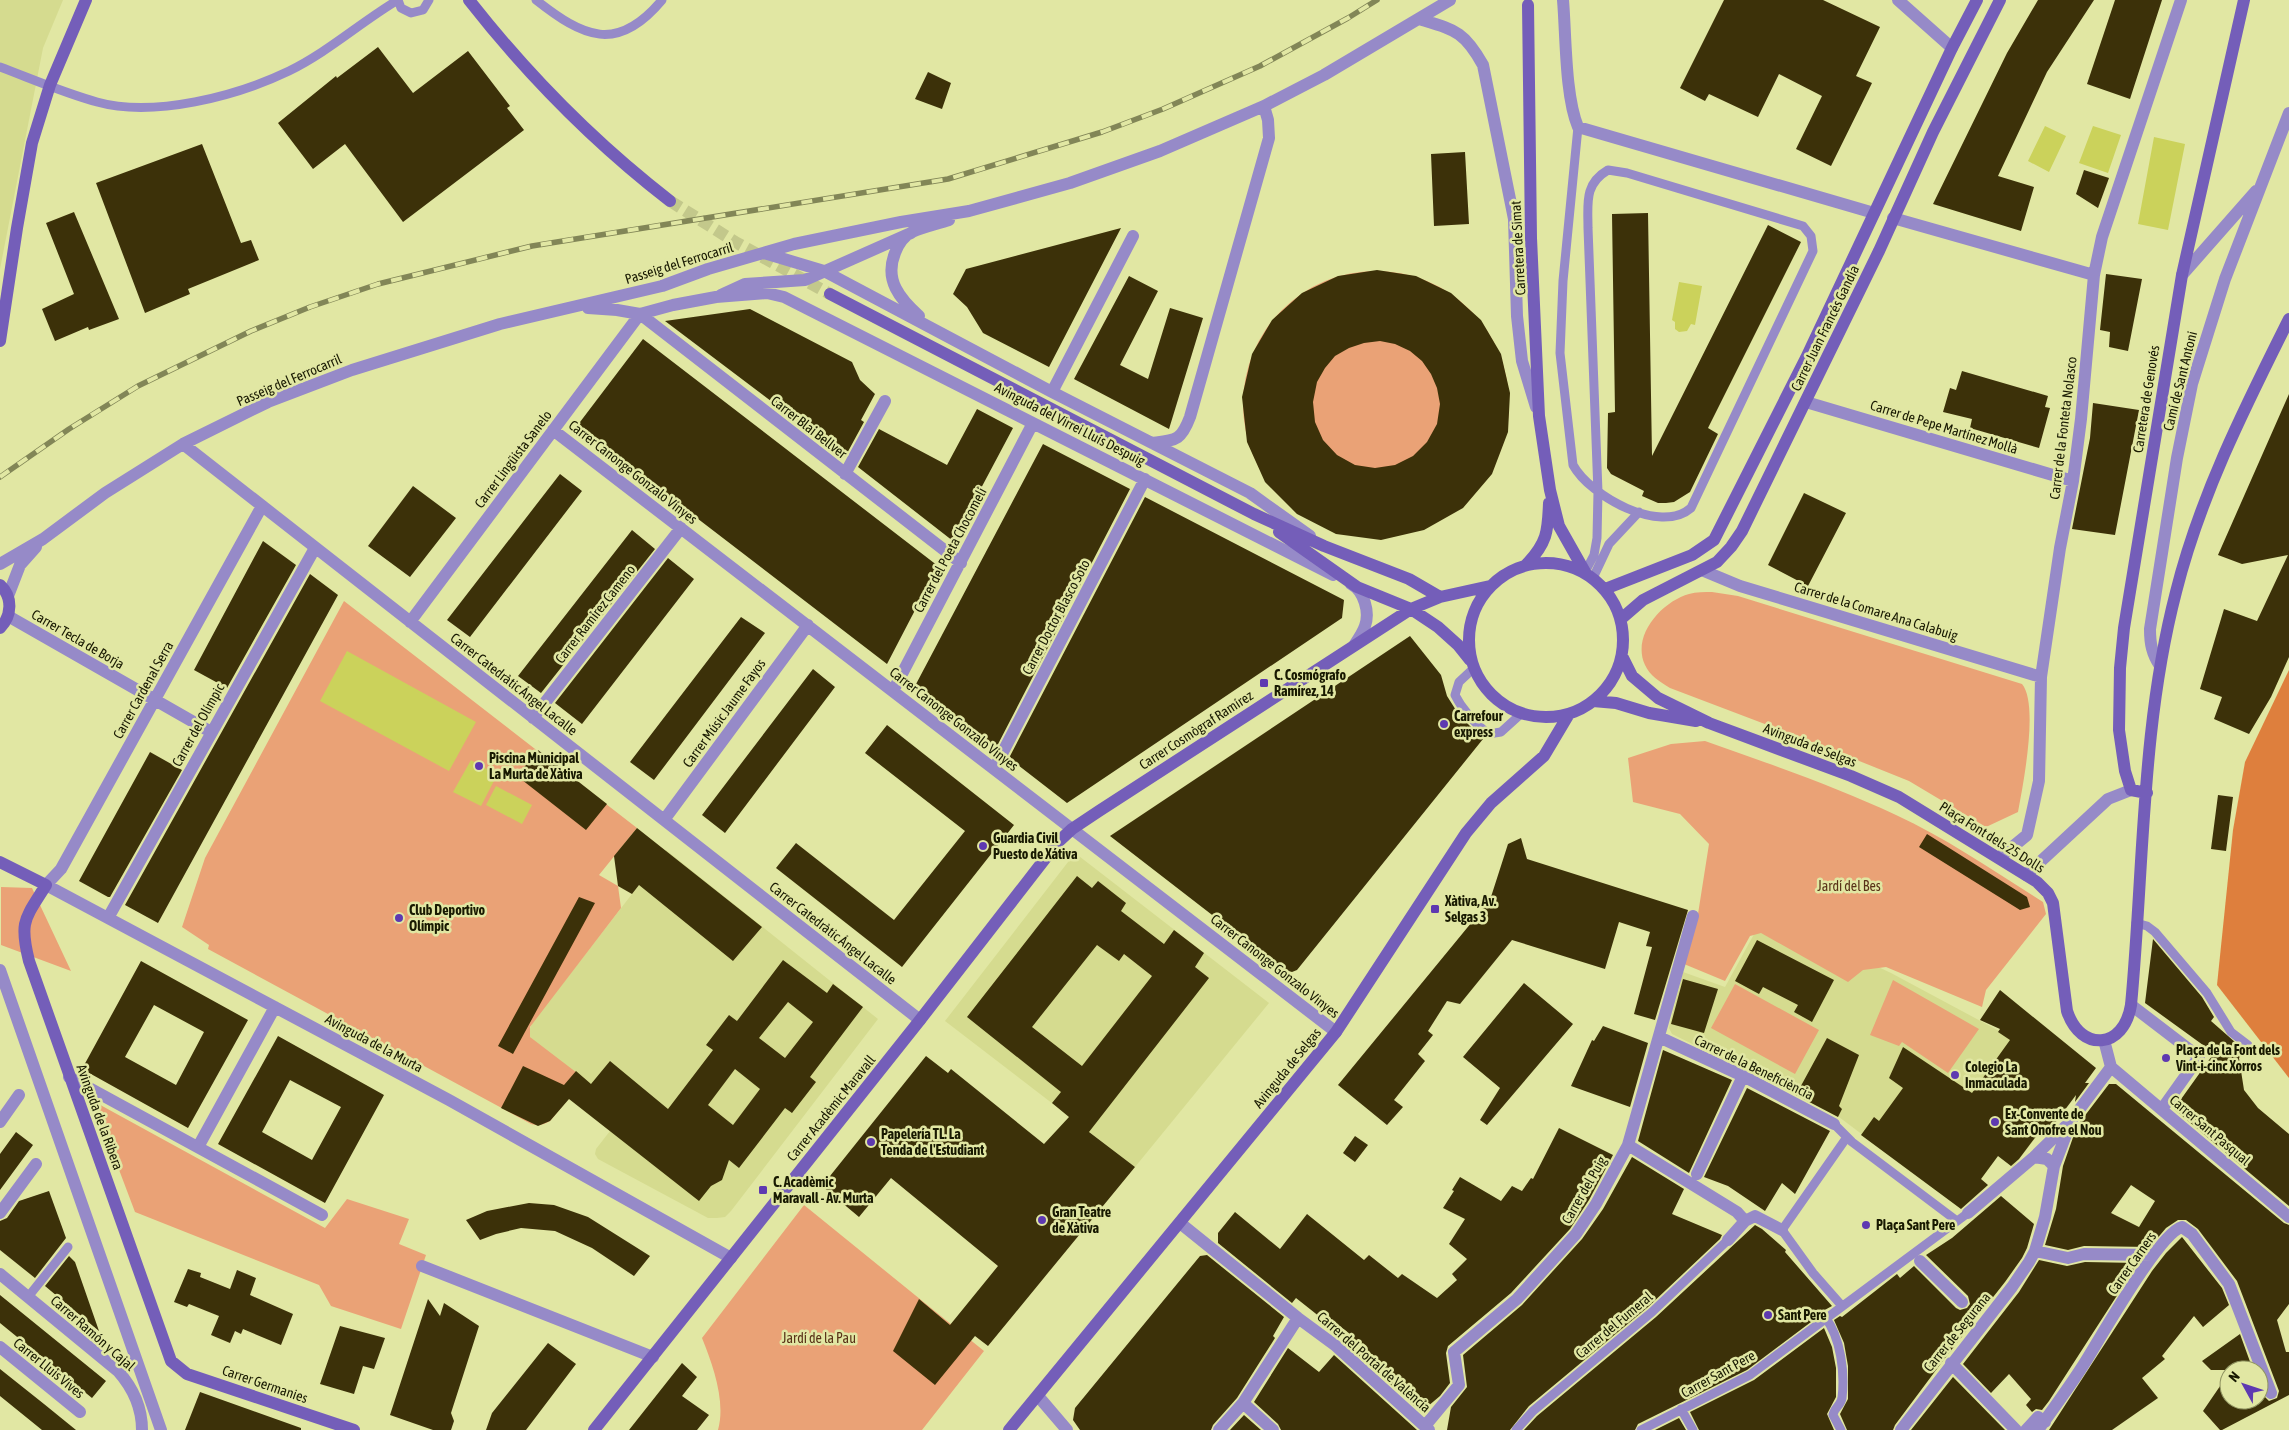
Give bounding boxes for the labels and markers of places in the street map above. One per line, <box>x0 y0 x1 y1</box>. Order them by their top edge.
place label: C. Cosmógrafo Ramírez, 14 <box>1274 667 1346 699</box>
marker: C. Cosmógrafo Ramírez, 14 <box>1258 677 1270 689</box>
place label: Carrefour express <box>1454 708 1504 740</box>
marker: Carrefour express <box>1438 718 1450 730</box>
place label: Piscina Municipal La Murta de Xàtiva <box>489 750 583 782</box>
marker: Piscina Municipal La Murta de Xàtiva <box>473 760 485 772</box>
place label: Guardia Civil Puesto de Xátiva <box>993 830 1078 862</box>
marker: Guardia Civil Puesto de Xátiva <box>977 840 989 852</box>
place label: Xàtiva, Av. Selgas 3 <box>1444 893 1497 925</box>
place label: Club Deportivo Olímpic <box>409 902 486 934</box>
marker: Xàtiva, Av. Selgas 3 <box>1429 903 1441 915</box>
marker: Club Deportivo Olímpic <box>393 912 405 924</box>
place label: Plaça de la Font dels Vint-i-cinc Xorros <box>2175 1042 2280 1074</box>
marker: Plaça de la Font dels Vint-i-cinc Xorros <box>2160 1052 2172 1064</box>
place label: Colegio La Inmaculada <box>1965 1059 2028 1091</box>
marker: Colegio La Inmaculada <box>1949 1069 1961 1081</box>
place label: Ex-Convente de Sant Onofre el Nou <box>2005 1106 2102 1138</box>
marker: Ex-Convente de Sant Onofre el Nou <box>1989 1116 2001 1128</box>
place label: Papelería TL. La Tenda de l'Estudiant <box>881 1126 984 1158</box>
marker: Papelería TL. La Tenda de l'Estudiant <box>865 1136 877 1148</box>
place label: C. Acadèmic Maravall - Av. Murta <box>773 1174 874 1206</box>
marker: C. Acadèmic Maravall - Av. Murta <box>757 1184 769 1196</box>
place label: Gran Teatre de Xàtiva <box>1052 1204 1111 1236</box>
marker: Gran Teatre de Xàtiva <box>1036 1214 1048 1226</box>
place label: Plaça Sant Pere <box>1876 1217 1955 1233</box>
marker: Plaça Sant Pere <box>1860 1219 1872 1231</box>
place label: Sant Pere <box>1778 1307 1827 1323</box>
marker: Sant Pere <box>1762 1309 1774 1321</box>

